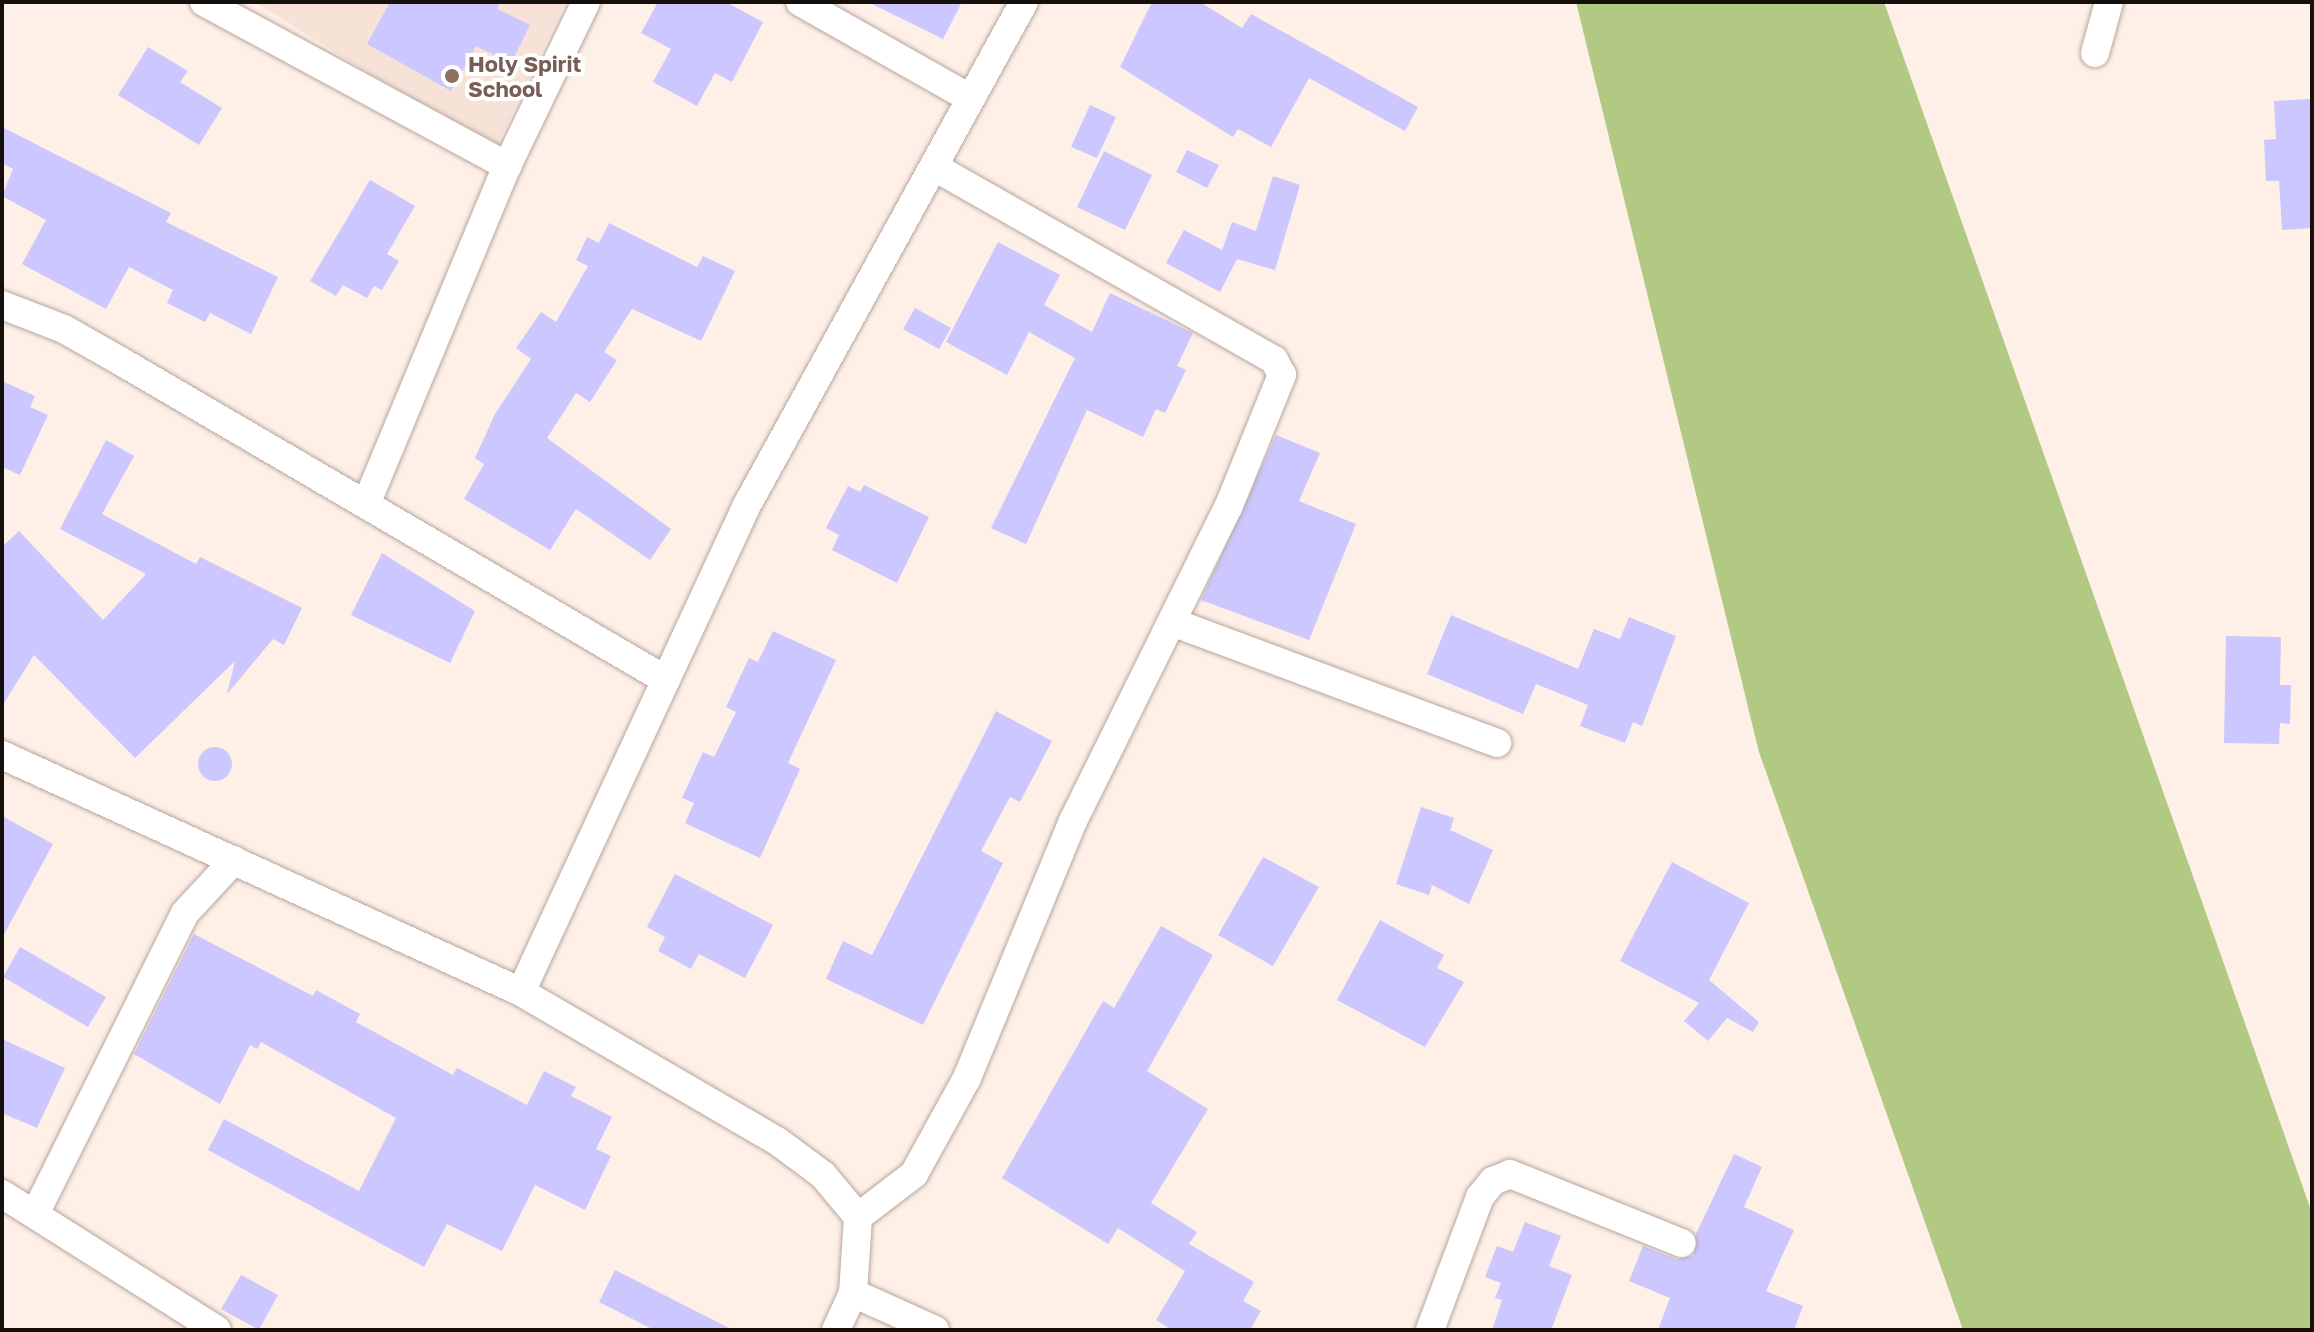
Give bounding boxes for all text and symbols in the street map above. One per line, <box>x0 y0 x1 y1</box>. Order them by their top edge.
place label: Holy Spirit School <box>468 50 581 102</box>
marker: Holy Spirit School <box>443 67 461 85</box>

